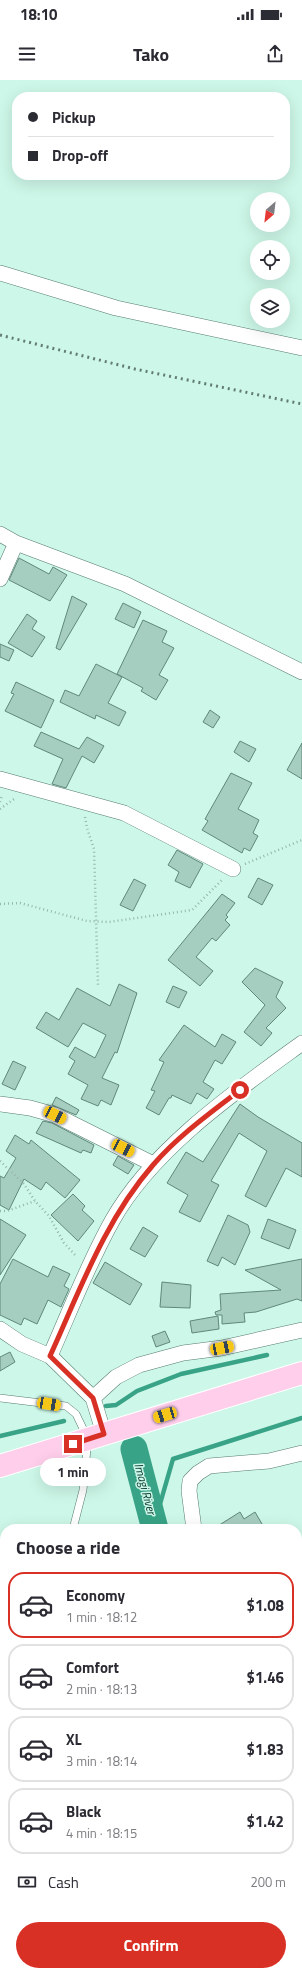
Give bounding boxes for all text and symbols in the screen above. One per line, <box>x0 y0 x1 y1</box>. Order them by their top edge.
text: 18:10 <box>20 3 57 26</box>
text: Tako <box>133 41 169 68</box>
icon: menu <box>16 43 38 65</box>
icon: share <box>264 43 286 65</box>
text: Pickup <box>52 106 96 129</box>
text: Drop-off <box>52 144 108 167</box>
north arrow <box>250 192 290 232</box>
map controls <box>250 192 290 328</box>
button: locate <box>250 240 290 280</box>
button: layers <box>250 288 290 328</box>
route start <box>231 1081 249 1099</box>
car <box>42 1104 68 1126</box>
car <box>110 1137 136 1159</box>
car <box>209 1340 235 1356</box>
car <box>36 1396 62 1412</box>
car <box>152 1406 178 1424</box>
route end <box>64 1435 82 1453</box>
callout: 1 min <box>40 1458 106 1486</box>
water label: Imagi River <box>129 1461 162 1519</box>
text: 1 min <box>57 1462 89 1482</box>
text: Choose a ride <box>16 1534 120 1561</box>
text: Economy <box>66 1584 125 1607</box>
icon: car <box>18 1587 54 1623</box>
text: $1.08 <box>247 1594 284 1617</box>
text: 1 min · 18:12 <box>66 1607 137 1627</box>
text: Comfort <box>66 1656 119 1679</box>
icon: car <box>18 1659 54 1695</box>
text: $1.46 <box>247 1666 284 1689</box>
text: 2 min · 18:13 <box>66 1679 137 1699</box>
text: XL <box>66 1728 82 1751</box>
icon: car <box>18 1731 54 1767</box>
text: $1.83 <box>247 1738 284 1761</box>
text: 3 min · 18:14 <box>66 1751 137 1771</box>
text: Black <box>66 1800 101 1823</box>
icon: car <box>18 1803 54 1839</box>
text: $1.42 <box>247 1810 284 1833</box>
text: 4 min · 18:15 <box>66 1823 137 1843</box>
icon: cash <box>16 1871 38 1893</box>
text: Cash <box>48 1871 79 1894</box>
text: 200 m <box>250 1872 286 1892</box>
button: Confirm <box>16 1922 286 1968</box>

